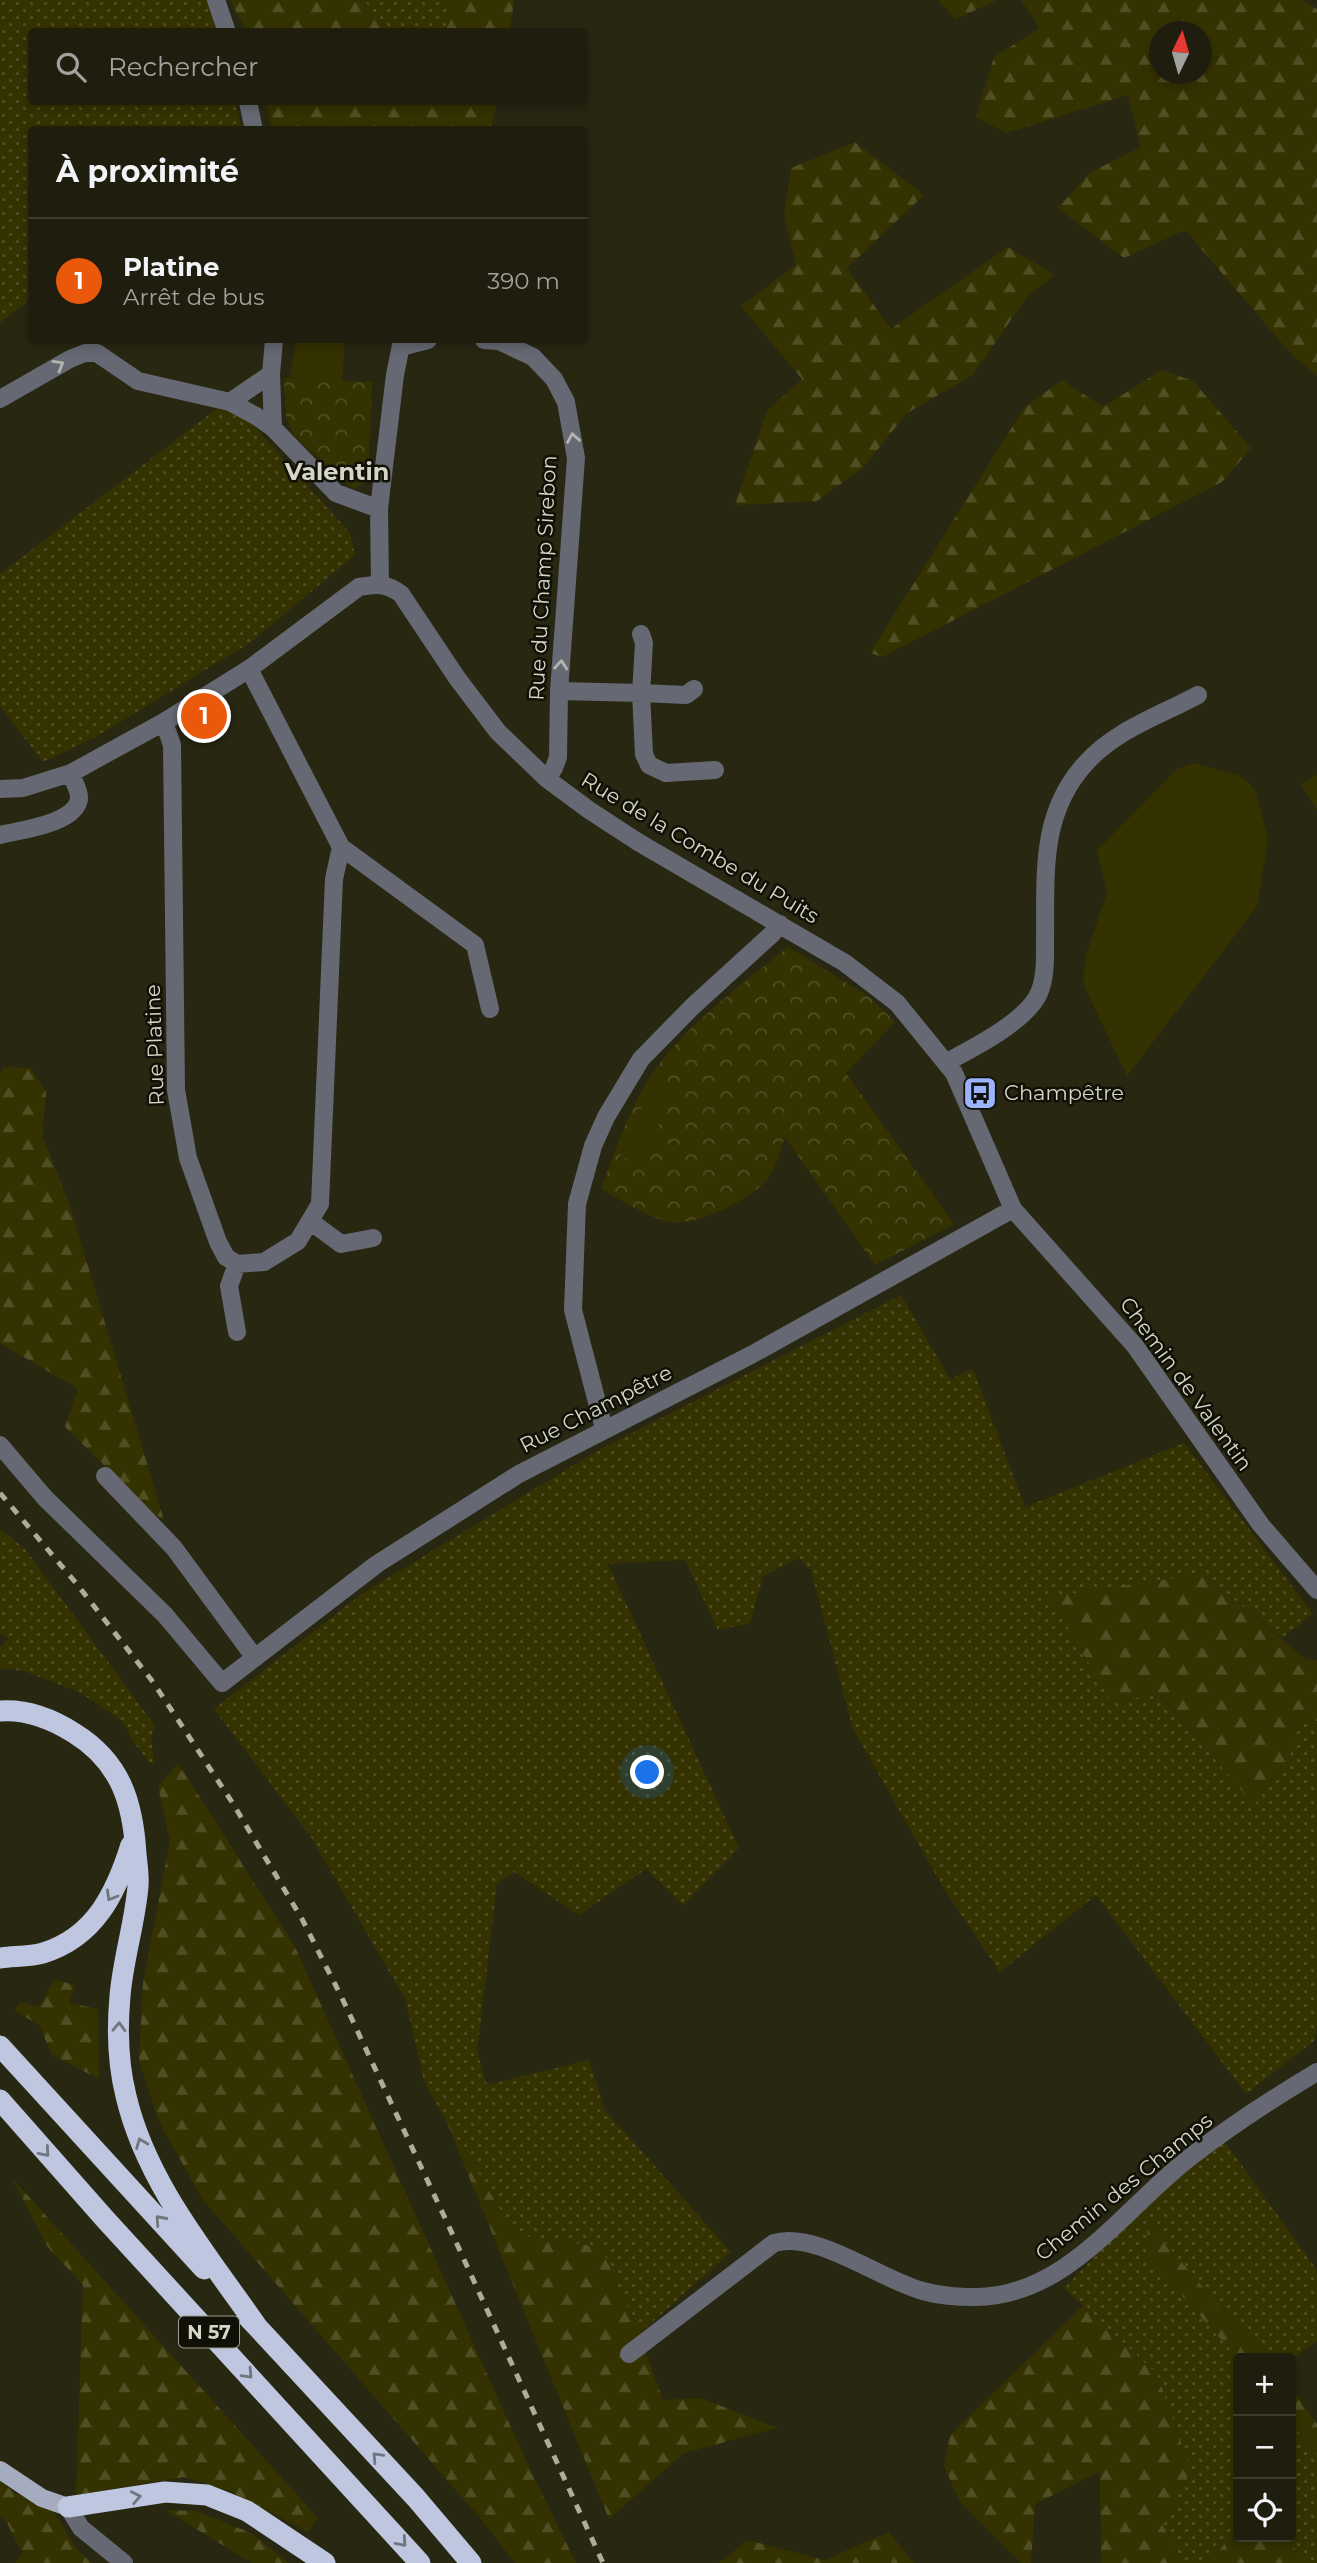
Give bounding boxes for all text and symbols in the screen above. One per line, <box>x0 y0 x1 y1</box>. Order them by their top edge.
north arrow <box>1149 21 1212 84</box>
search box <box>28 28 588 105</box>
icon: search <box>52 48 90 86</box>
text: Rechercher <box>108 51 258 83</box>
text: À proximité <box>56 153 239 190</box>
text: Platine <box>123 251 220 283</box>
text: 1 <box>74 267 84 295</box>
text: 390 m <box>487 267 560 295</box>
text: Arrêt de bus <box>123 283 265 311</box>
one-way arrow <box>52 360 65 373</box>
one-way arrow <box>566 432 581 444</box>
street label: Rue du Champ Sirebon <box>524 455 561 701</box>
district label: Valentin <box>284 457 389 486</box>
one-way arrow <box>553 659 568 670</box>
pin: 1 <box>181 690 227 742</box>
street label: Rue de la Combe du Puits <box>577 767 824 929</box>
street label: Rue Platine <box>140 984 169 1106</box>
bus stop icon: Champêtre <box>961 1074 999 1112</box>
place label: Champêtre <box>1004 1080 1124 1105</box>
street label: Chemin de Valentin <box>1115 1292 1258 1475</box>
street label: Rue Champêtre <box>515 1359 676 1458</box>
your location <box>630 1755 664 1789</box>
one-way arrow <box>106 1889 119 1902</box>
one-way arrow <box>111 2021 126 2032</box>
street label: Chemin des Champs <box>1030 2108 1217 2266</box>
one-way arrow <box>135 2138 149 2150</box>
one-way arrow <box>37 2143 49 2156</box>
one-way arrow <box>156 2215 168 2228</box>
road number: N 57 <box>179 2316 239 2348</box>
map controls <box>1233 2353 1296 2542</box>
button: + <box>1233 2353 1296 2416</box>
one-way arrow <box>240 2366 252 2379</box>
button: − <box>1233 2416 1296 2479</box>
one-way arrow <box>373 2452 386 2465</box>
button: locate <box>1233 2479 1296 2542</box>
one-way arrow <box>130 2491 142 2506</box>
one-way arrow <box>393 2533 406 2546</box>

